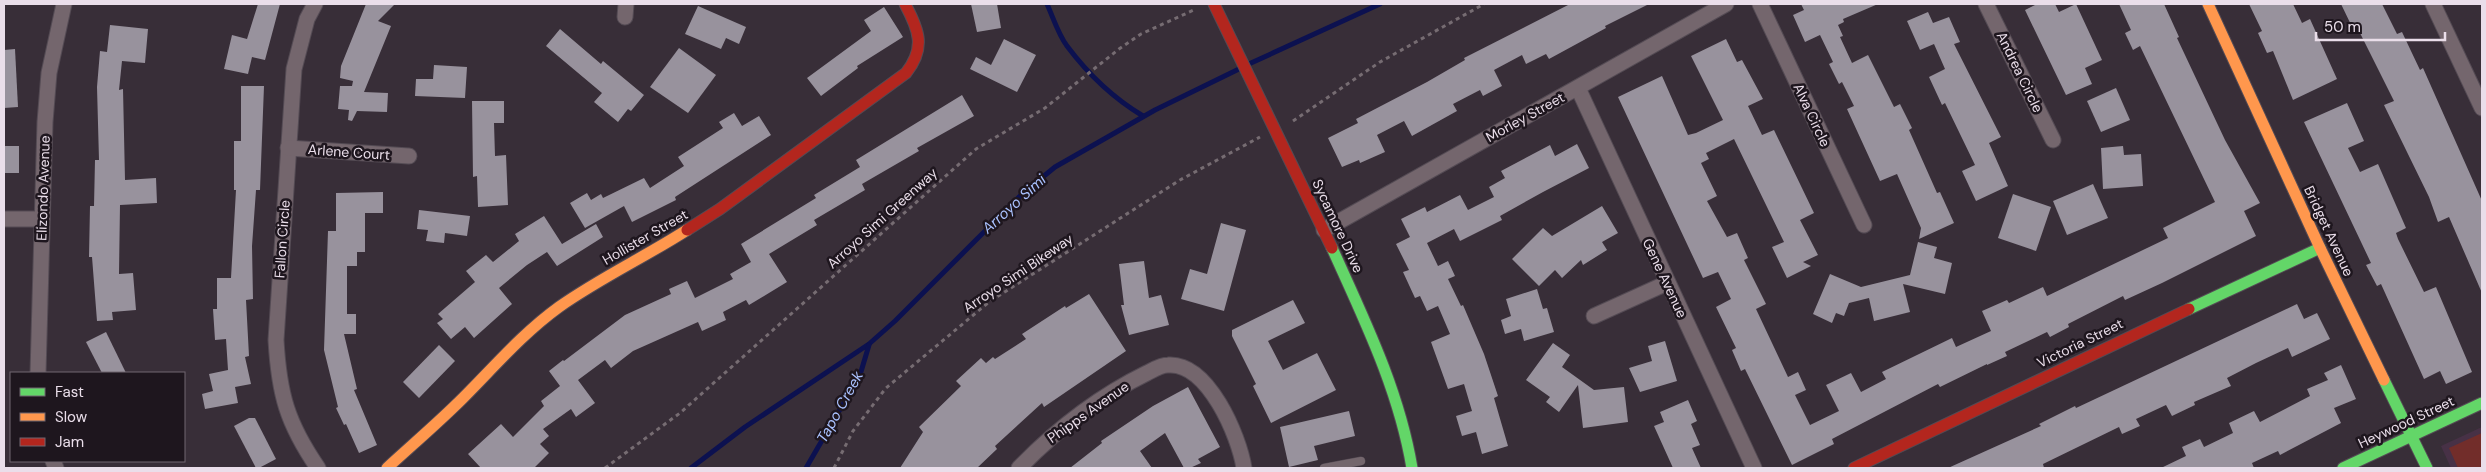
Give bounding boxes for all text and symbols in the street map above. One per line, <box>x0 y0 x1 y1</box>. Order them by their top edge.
scale bar <box>2316 10 2445 42</box>
text: 50 m <box>2324 17 2361 37</box>
street label: Andrea Circle <box>1993 29 2047 115</box>
street label: Alva Circle <box>1789 80 1835 150</box>
street label: Morley Street <box>1482 88 1568 146</box>
street label: Elizondo Avenue <box>32 135 54 241</box>
street label: Arlene Court <box>307 140 391 164</box>
street label: Arroyo Simi Greenway <box>823 164 941 272</box>
water label: Arroyo Simi <box>977 170 1051 239</box>
street label: Sycamore Drive <box>1308 176 1368 276</box>
street label: Bridget Avenue <box>2300 183 2358 279</box>
street label: Fallon Circle <box>270 199 294 279</box>
street label: Hollister Street <box>599 205 691 269</box>
street label: Arroyo Simi Bikeway <box>960 229 1077 317</box>
street label: Gene Avenue <box>1639 235 1691 321</box>
street label: Victoria Street <box>2034 314 2126 372</box>
water label: Tapo Creek <box>812 367 868 446</box>
legend <box>10 372 185 462</box>
street label: Phipps Avenue <box>1044 377 1132 447</box>
text: Fast <box>55 382 84 402</box>
street label: Heywood Street <box>2355 392 2457 452</box>
text: Slow <box>55 407 88 427</box>
text: Jam <box>55 432 84 452</box>

